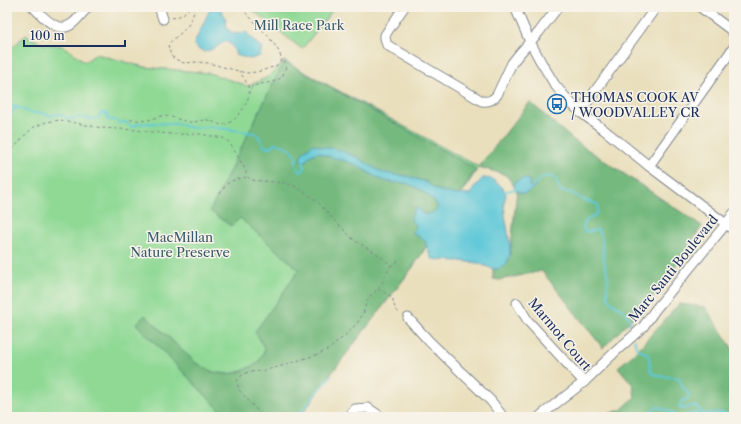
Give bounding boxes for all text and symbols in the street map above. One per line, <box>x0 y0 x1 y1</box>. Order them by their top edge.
park label: Mill Race Park <box>254 17 345 33</box>
scale bar <box>24 22 125 48</box>
text: 100 m <box>30 28 65 43</box>
place label: THOMAS COOK AV / WOODVALLEY CR <box>571 89 701 120</box>
bus stop icon: THOMAS COOK AV / WOODVALLEY CR <box>546 93 568 115</box>
street label: Marc Santi Boulevard <box>625 211 721 325</box>
park label: MacMillan Nature Preserve <box>130 229 230 260</box>
street label: Marmot Court <box>525 295 595 374</box>

